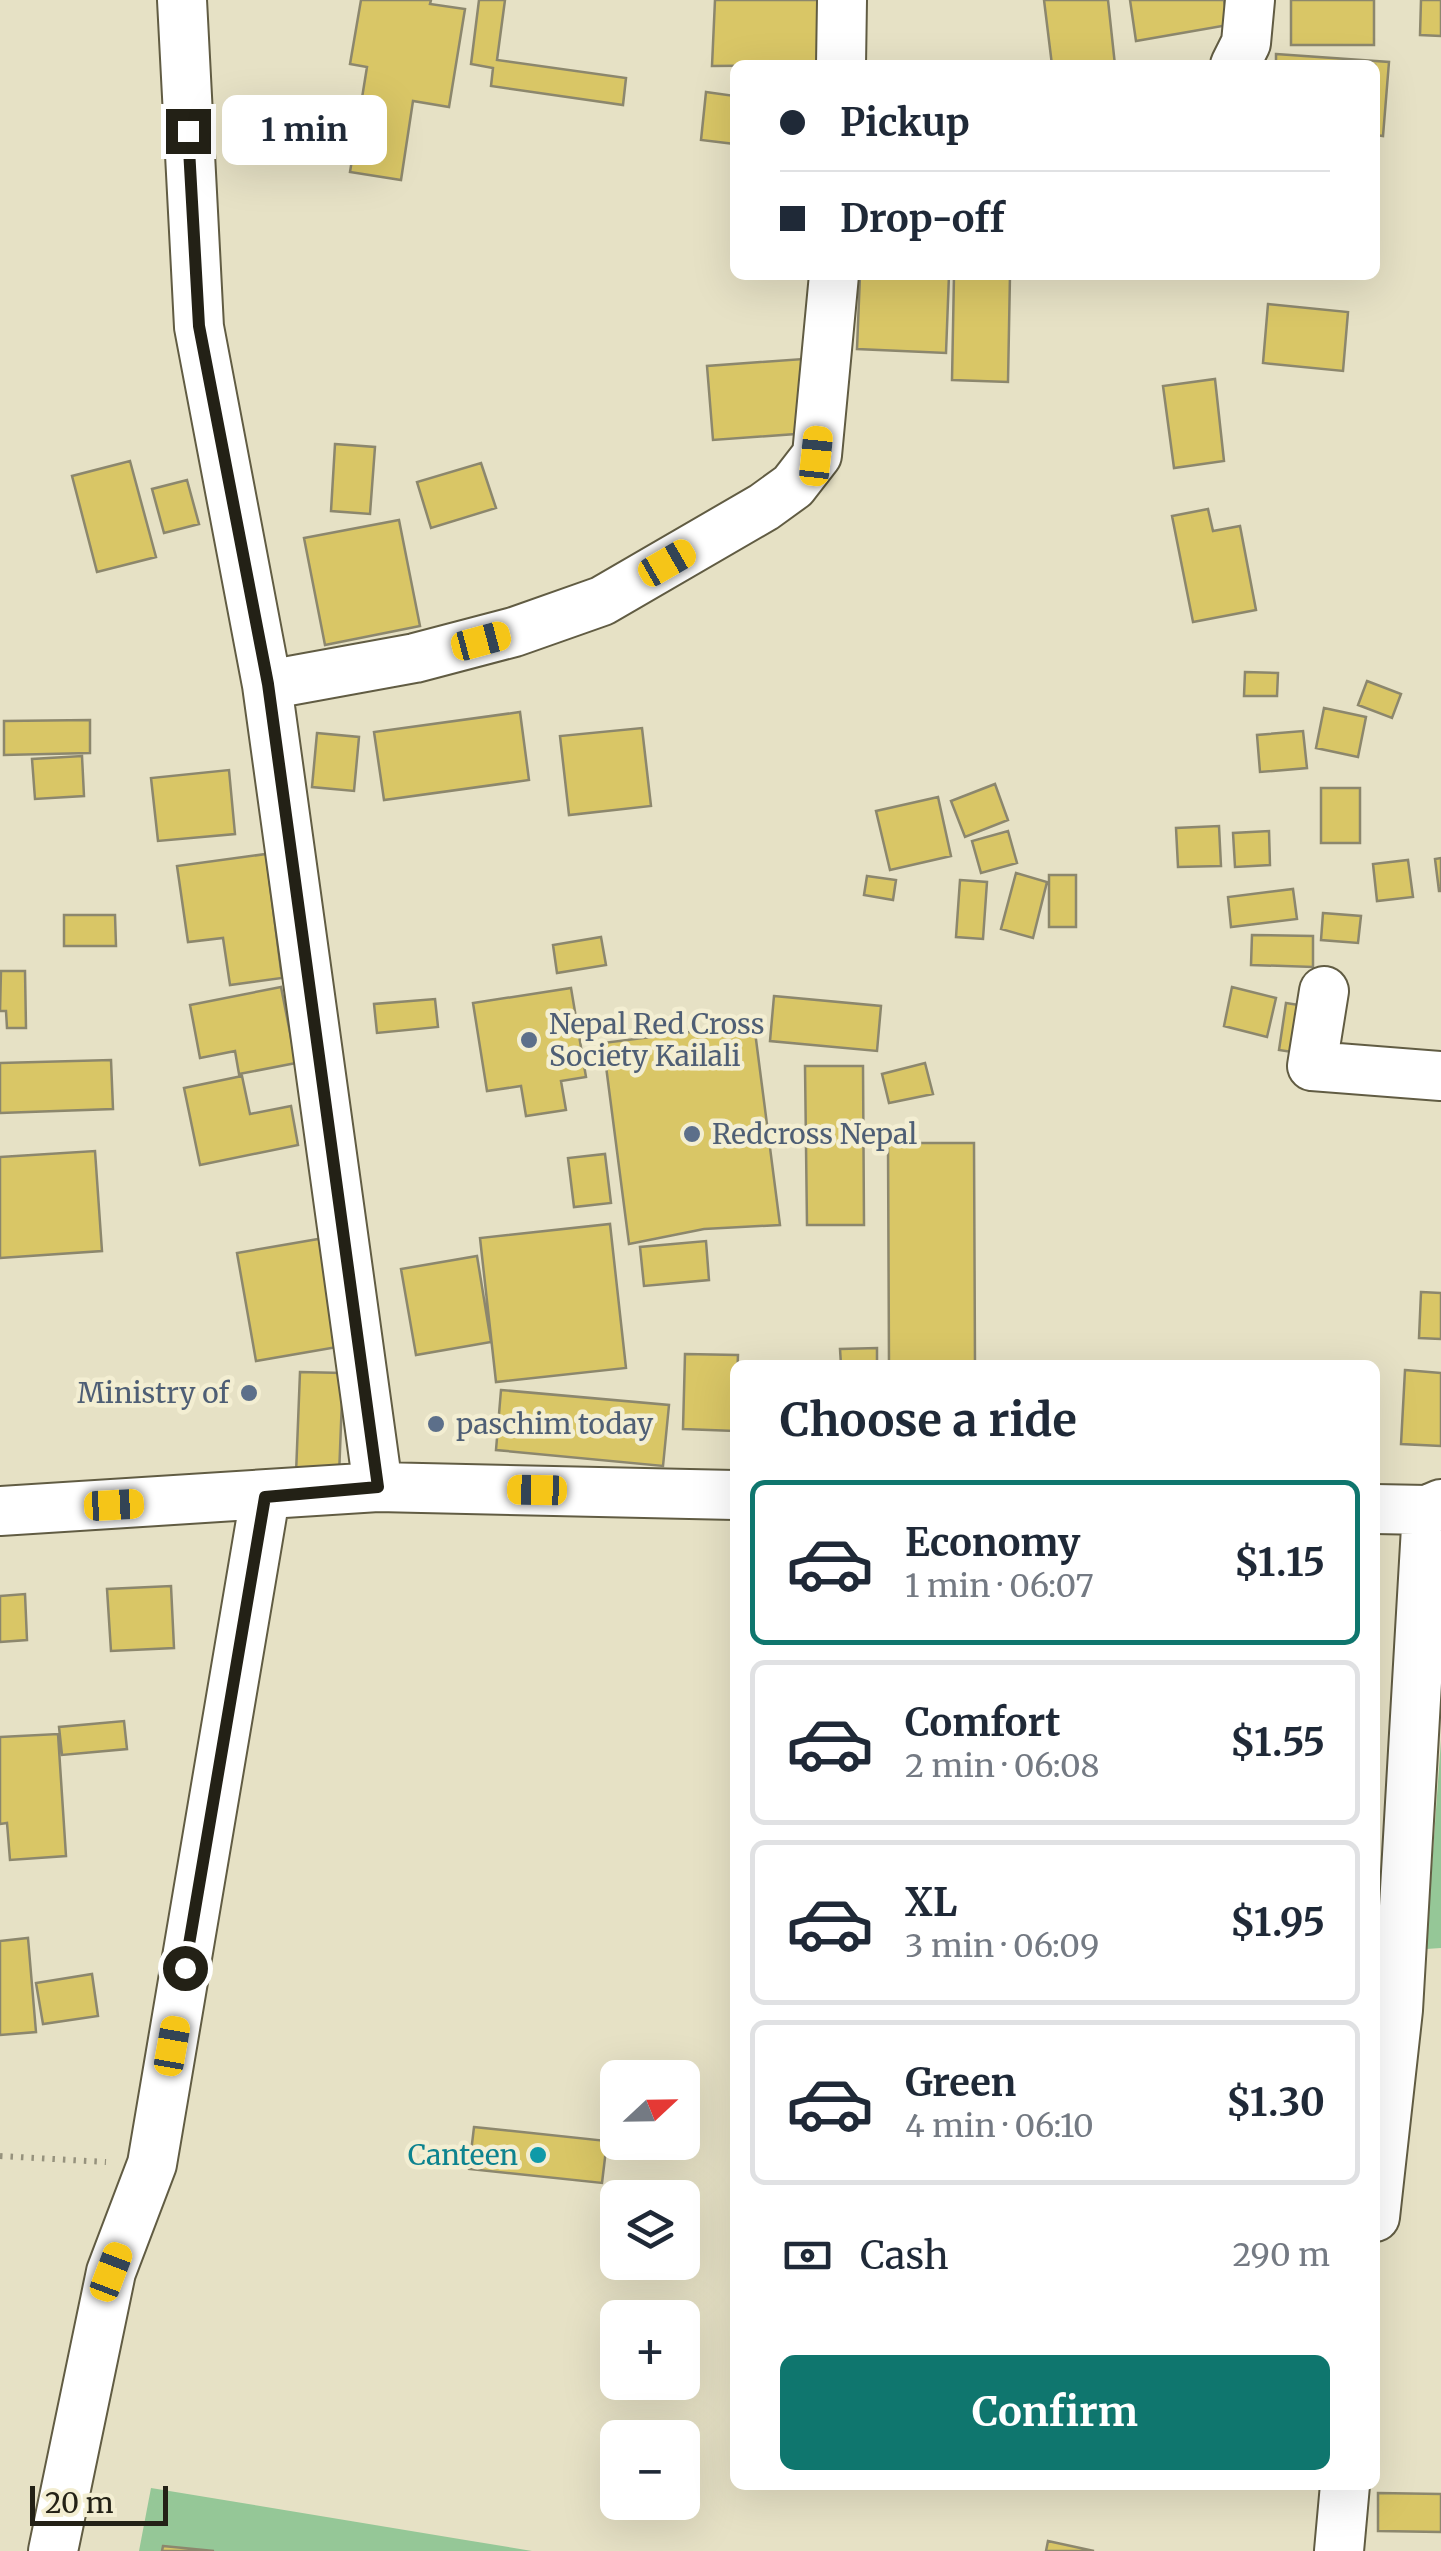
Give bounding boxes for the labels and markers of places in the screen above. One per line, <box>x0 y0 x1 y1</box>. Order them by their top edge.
place label: Nepal Red Cross Society Kailali <box>549 1006 764 1074</box>
marker: Nepal Red Cross Society Kailali <box>518 1029 540 1051</box>
place label: Redcross Nepal <box>712 1116 917 1152</box>
marker: Redcross Nepal <box>681 1123 703 1145</box>
place label: Ministry of <box>77 1375 230 1411</box>
marker: Ministry of <box>238 1382 260 1404</box>
place label: paschim today <box>456 1406 654 1442</box>
marker: paschim today <box>425 1413 447 1435</box>
place label: Canteen <box>408 2137 518 2173</box>
marker: Canteen <box>527 2144 549 2166</box>

